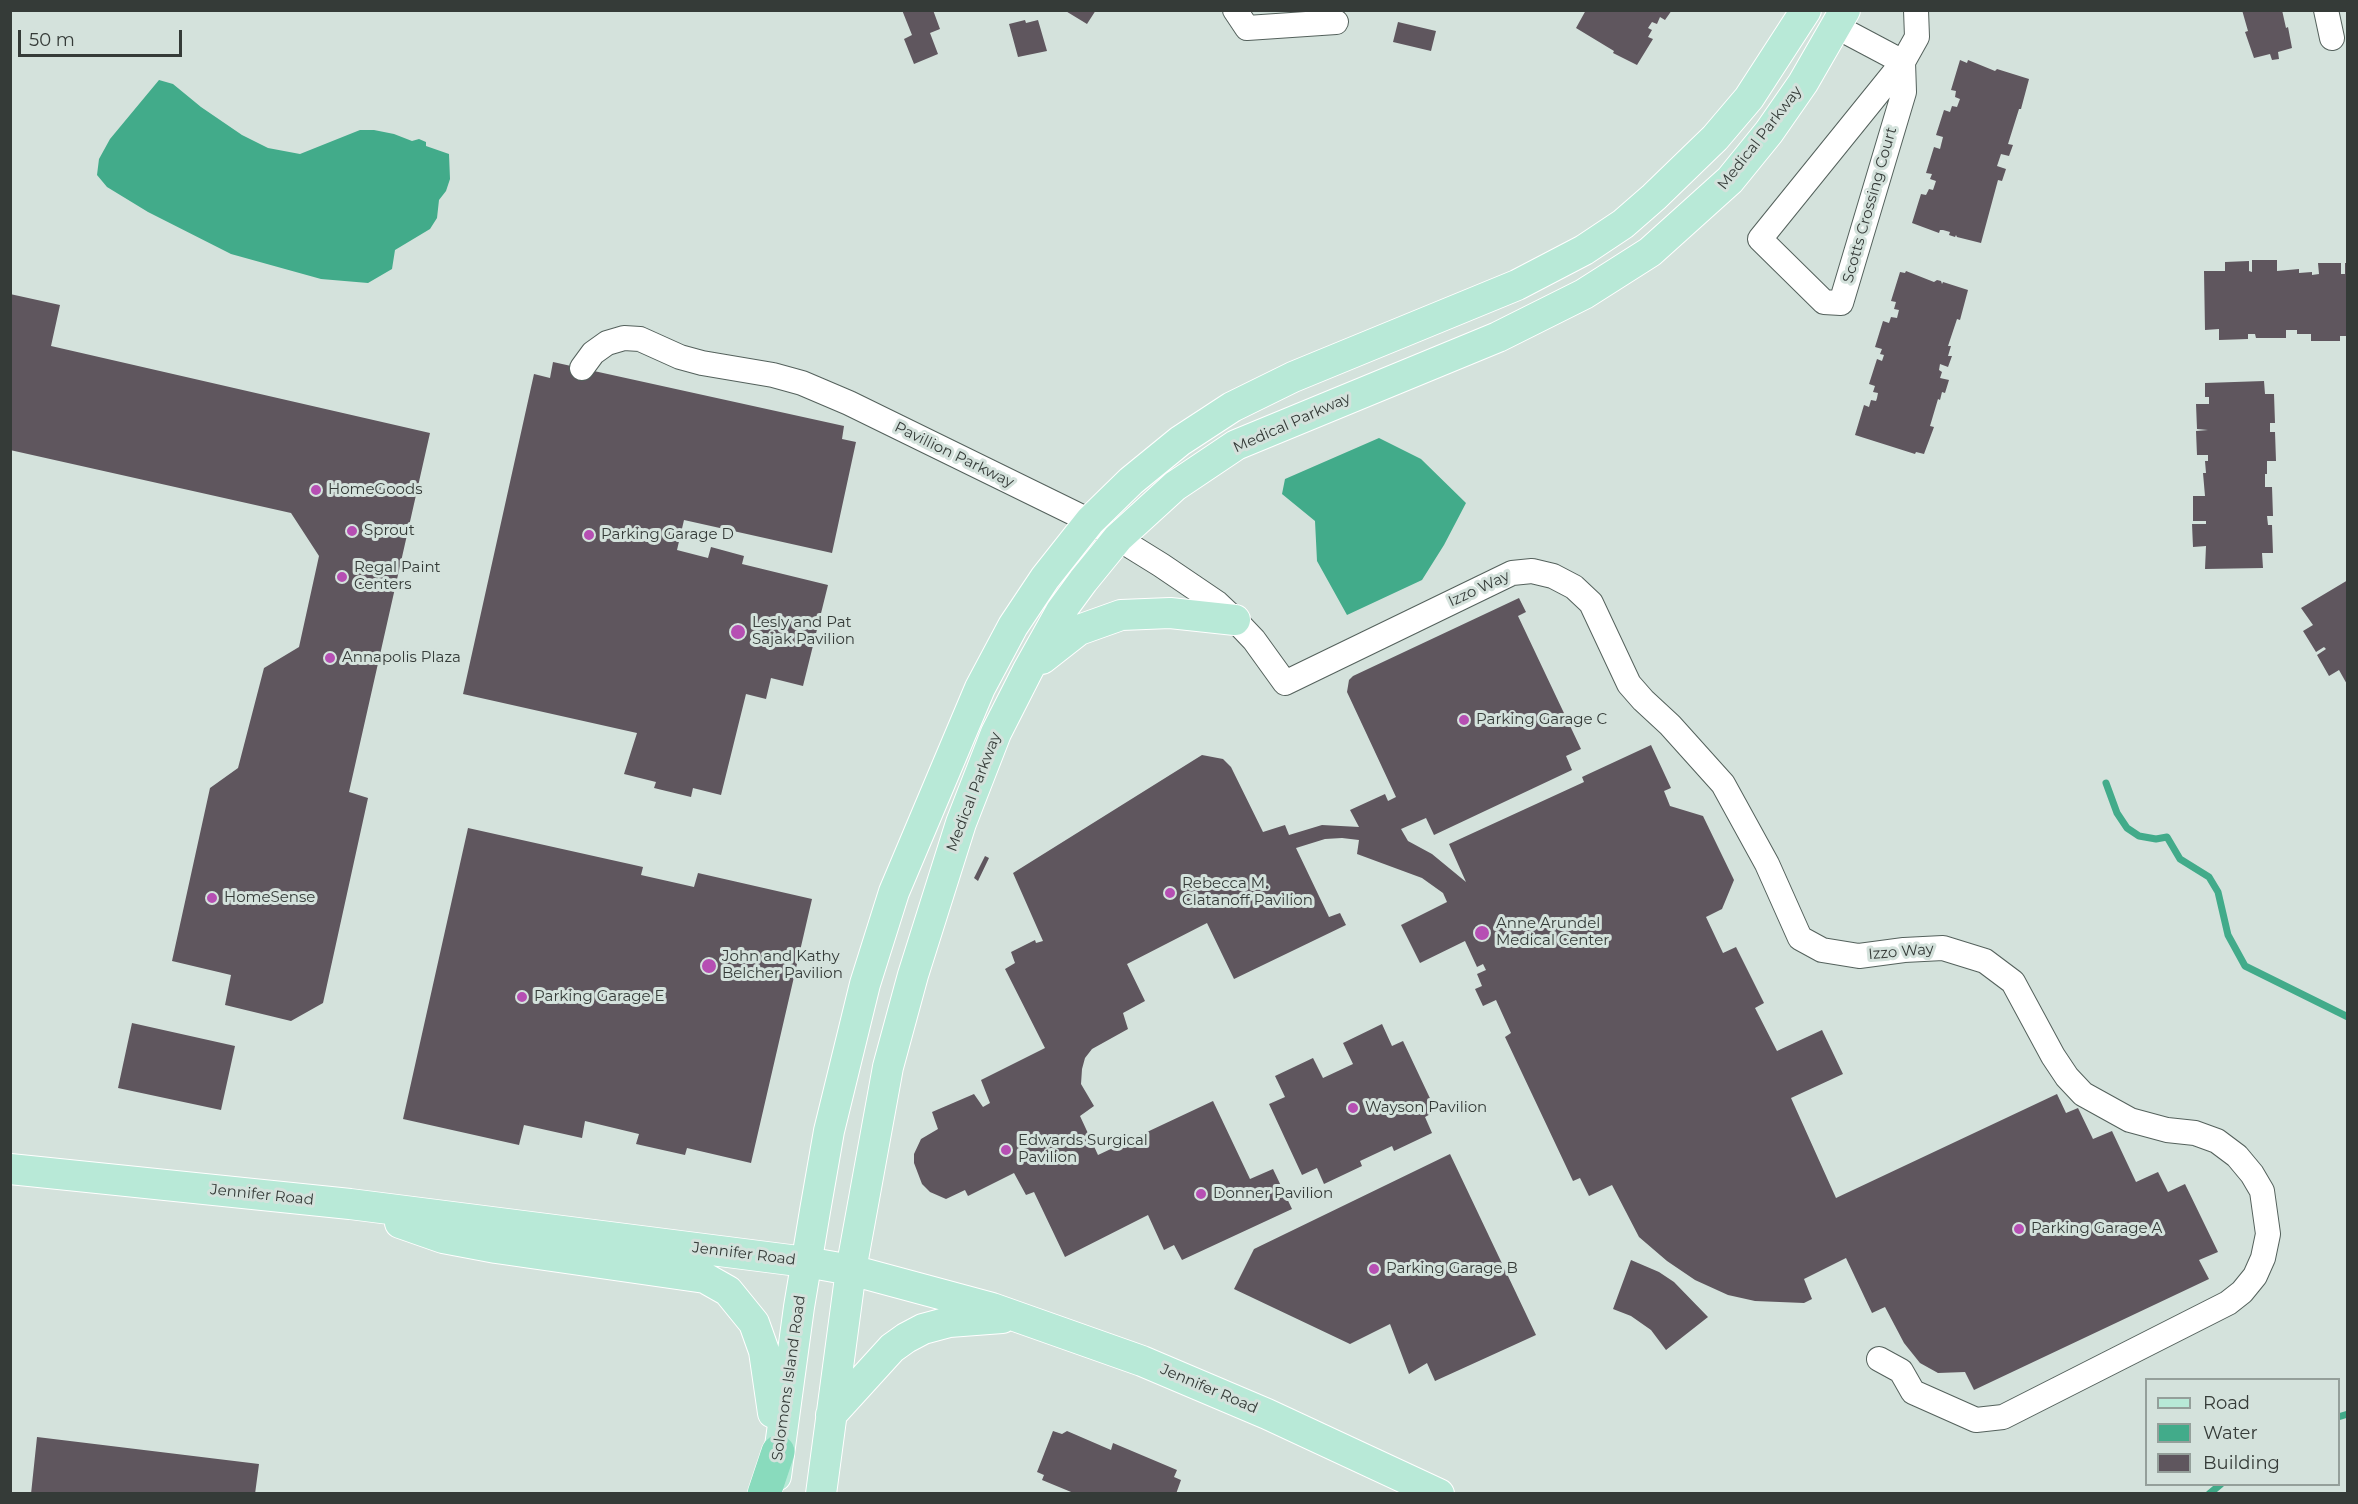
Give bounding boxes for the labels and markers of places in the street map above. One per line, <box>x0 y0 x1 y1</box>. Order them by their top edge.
place label: HomeGoods <box>328 481 422 499</box>
marker: HomeGoods <box>309 483 323 497</box>
place label: Sprout <box>364 522 415 540</box>
marker: Sprout <box>345 524 359 538</box>
place label: Parking Garage D <box>601 526 734 544</box>
marker: Parking Garage D <box>582 528 596 542</box>
place label: Regal Paint Centers <box>354 559 441 594</box>
marker: Regal Paint Centers <box>335 570 349 584</box>
place label: Lesly and Pat Sajak Pavilion <box>752 614 855 649</box>
marker: Lesly and Pat Sajak Pavilion <box>729 623 747 641</box>
place label: Annapolis Plaza <box>342 649 461 667</box>
marker: Annapolis Plaza <box>323 651 337 665</box>
place label: Parking Garage C <box>1476 711 1607 729</box>
marker: Parking Garage C <box>1457 713 1471 727</box>
place label: Rebecca M. Clatanoff Pavilion <box>1182 875 1313 910</box>
marker: Rebecca M. Clatanoff Pavilion <box>1163 886 1177 900</box>
place label: HomeSense <box>224 889 315 907</box>
marker: HomeSense <box>205 891 219 905</box>
place label: Anne Arundel Medical Center <box>1496 915 1609 950</box>
marker: Anne Arundel Medical Center <box>1473 924 1491 942</box>
place label: John and Kathy Belcher Pavilion <box>722 948 843 983</box>
marker: John and Kathy Belcher Pavilion <box>700 957 718 975</box>
place label: Parking Garage E <box>534 988 665 1006</box>
marker: Parking Garage E <box>515 990 529 1004</box>
place label: Wayson Pavilion <box>1365 1099 1487 1117</box>
marker: Wayson Pavilion <box>1346 1101 1360 1115</box>
place label: Edwards Surgical Pavilion <box>1018 1132 1148 1167</box>
marker: Edwards Surgical Pavilion <box>999 1143 1013 1157</box>
place label: Donner Pavilion <box>1213 1185 1333 1203</box>
marker: Donner Pavilion <box>1194 1187 1208 1201</box>
place label: Parking Garage A <box>2031 1220 2162 1238</box>
marker: Parking Garage A <box>2012 1222 2026 1236</box>
place label: Parking Garage B <box>1386 1260 1518 1278</box>
marker: Parking Garage B <box>1367 1262 1381 1276</box>

